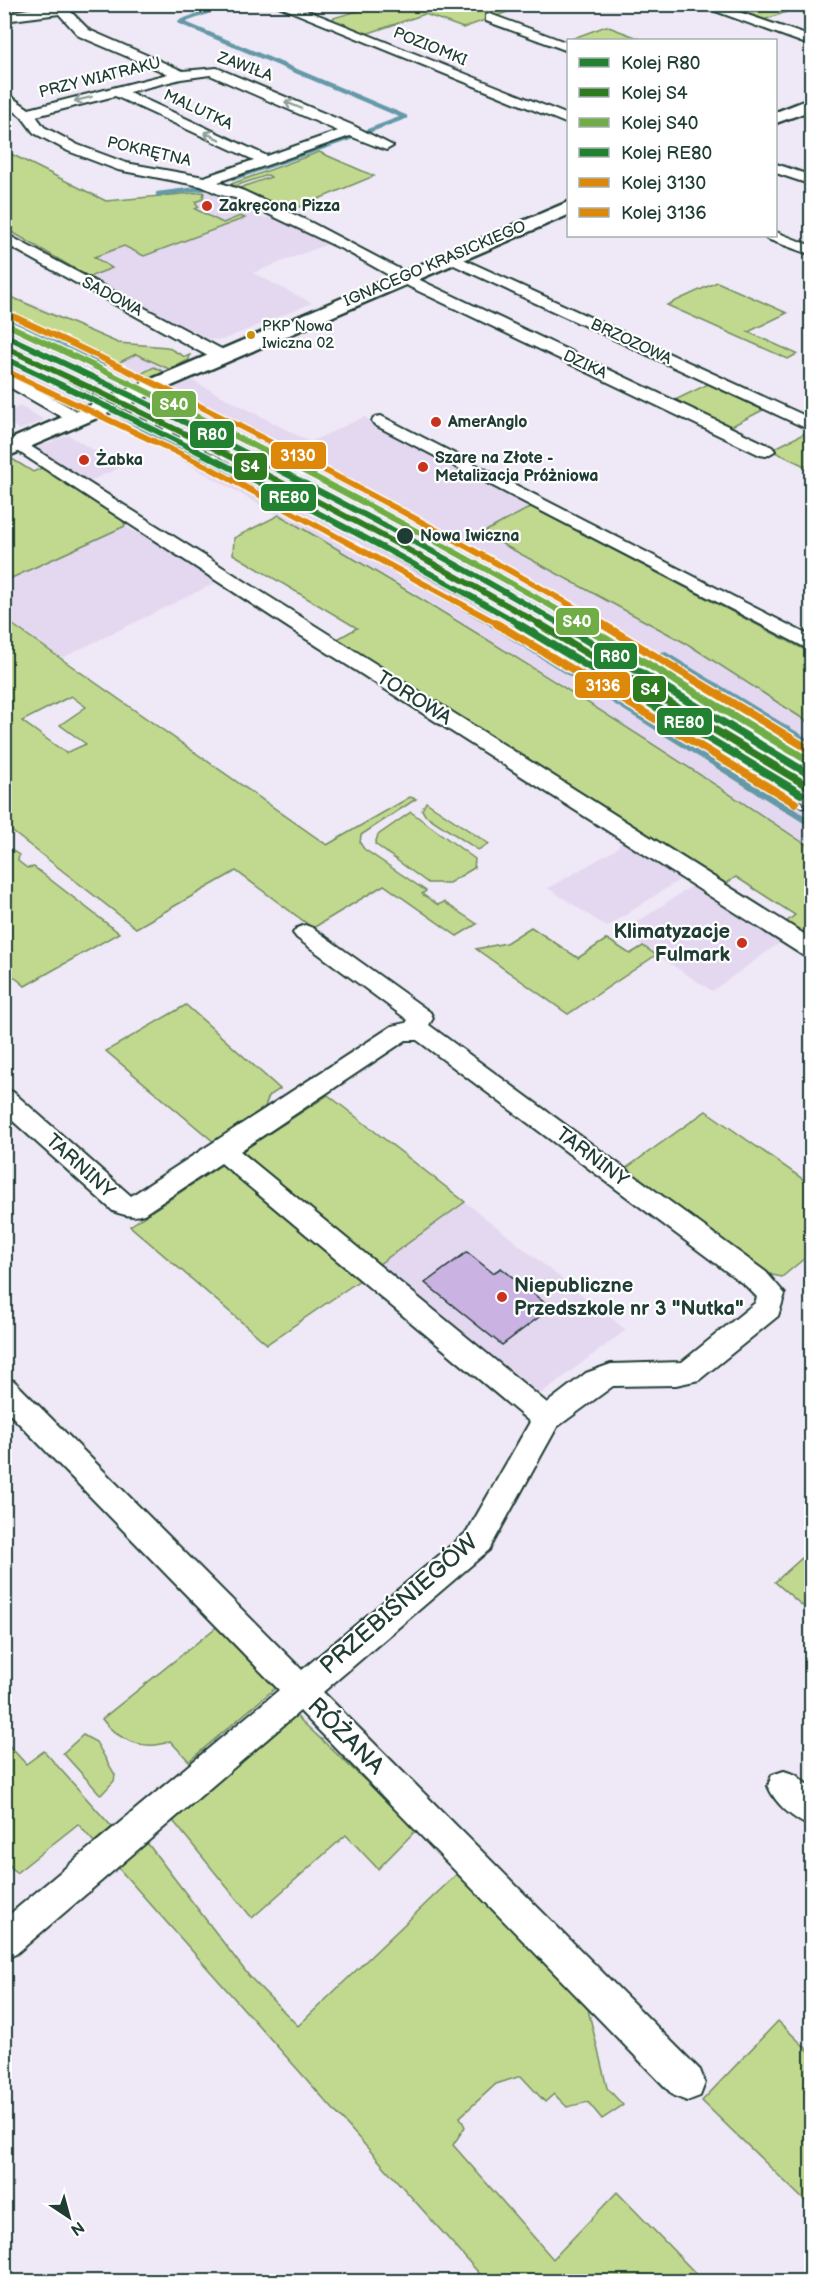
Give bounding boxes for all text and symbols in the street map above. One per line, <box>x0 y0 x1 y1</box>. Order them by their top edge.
street label: POZIOMKI <box>390 24 470 70</box>
legend <box>567 39 777 237</box>
street label: ZAWIŁA <box>214 48 275 86</box>
text: Kolej R80 <box>621 53 700 74</box>
street label: PRZY WIATRAKU <box>37 54 163 102</box>
text: Kolej S4 <box>621 83 688 104</box>
street label: MALUTKA <box>160 86 236 134</box>
one-way arrow <box>74 94 93 106</box>
one-way arrow <box>285 99 303 110</box>
text: Kolej S40 <box>621 113 698 134</box>
one-way arrow <box>204 130 222 141</box>
street label: POKRĘTNA <box>105 133 193 171</box>
text: Kolej RE80 <box>621 143 712 164</box>
text: Kolej 3130 <box>621 173 706 194</box>
place label: Zakręcona Pizza <box>219 197 340 216</box>
marker: Zakręcona Pizza <box>200 199 214 213</box>
text: Kolej 3136 <box>621 203 706 224</box>
street label: IGNACEGO KRASICKIEGO <box>341 217 529 311</box>
street label: SADOWA <box>78 273 146 321</box>
street label: BRZOZOWA <box>588 315 675 369</box>
place label: PKP Nowa Iwiczna 02 <box>262 317 334 353</box>
marker: PKP Nowa Iwiczna 02 <box>245 329 257 341</box>
street label: DZIKA <box>560 347 610 383</box>
line badge: S40 <box>151 390 197 418</box>
text: S40 <box>159 396 189 415</box>
place label: AmerAnglo <box>447 413 527 432</box>
marker: AmerAnglo <box>429 415 443 429</box>
line badge: R80 <box>189 420 235 449</box>
text: R80 <box>197 426 227 445</box>
line badge: 3130 <box>270 441 327 470</box>
text: 3130 <box>280 447 316 466</box>
place label: Żabka <box>96 448 143 470</box>
place label: Szare na Złote - Metalizacja Próżniowa <box>435 449 598 486</box>
line badge: S4 <box>233 452 268 481</box>
marker: Żabka <box>77 453 91 467</box>
text: S4 <box>240 458 260 477</box>
marker: Szare na Złote - Metalizacja Próżniowa <box>416 460 430 474</box>
line badge: RE80 <box>260 483 317 512</box>
text: RE80 <box>269 489 309 508</box>
marker: Nowa Iwiczna <box>395 526 415 546</box>
place label: Nowa Iwiczna <box>420 527 520 546</box>
line badge: S40 <box>555 607 600 636</box>
text: S40 <box>562 613 592 632</box>
line badge: R80 <box>593 642 638 670</box>
text: R80 <box>600 648 630 667</box>
street label: TOROWA <box>372 666 457 731</box>
line badge: 3136 <box>574 671 631 699</box>
line badge: S4 <box>632 675 667 703</box>
text: 3136 <box>585 677 621 696</box>
text: S4 <box>640 681 660 700</box>
line badge: RE80 <box>656 707 713 736</box>
text: RE80 <box>664 714 704 733</box>
place label: Klimatyzacje Fulmark <box>613 920 731 967</box>
marker: Klimatyzacje Fulmark <box>735 936 749 950</box>
street label: TARNINY <box>551 1122 633 1192</box>
street label: TARNINY <box>41 1129 120 1203</box>
place label: Niepubliczne Przedszkole nr 3 "Nutka" <box>514 1274 744 1321</box>
marker: Niepubliczne Przedszkole nr 3 "Nutka" <box>495 1290 509 1304</box>
street label: PRZEBIŚNIEGÓW <box>313 1527 484 1681</box>
street label: RÓŻANA <box>301 1691 391 1781</box>
north arrow <box>39 2187 99 2247</box>
text: N <box>66 2217 87 2239</box>

